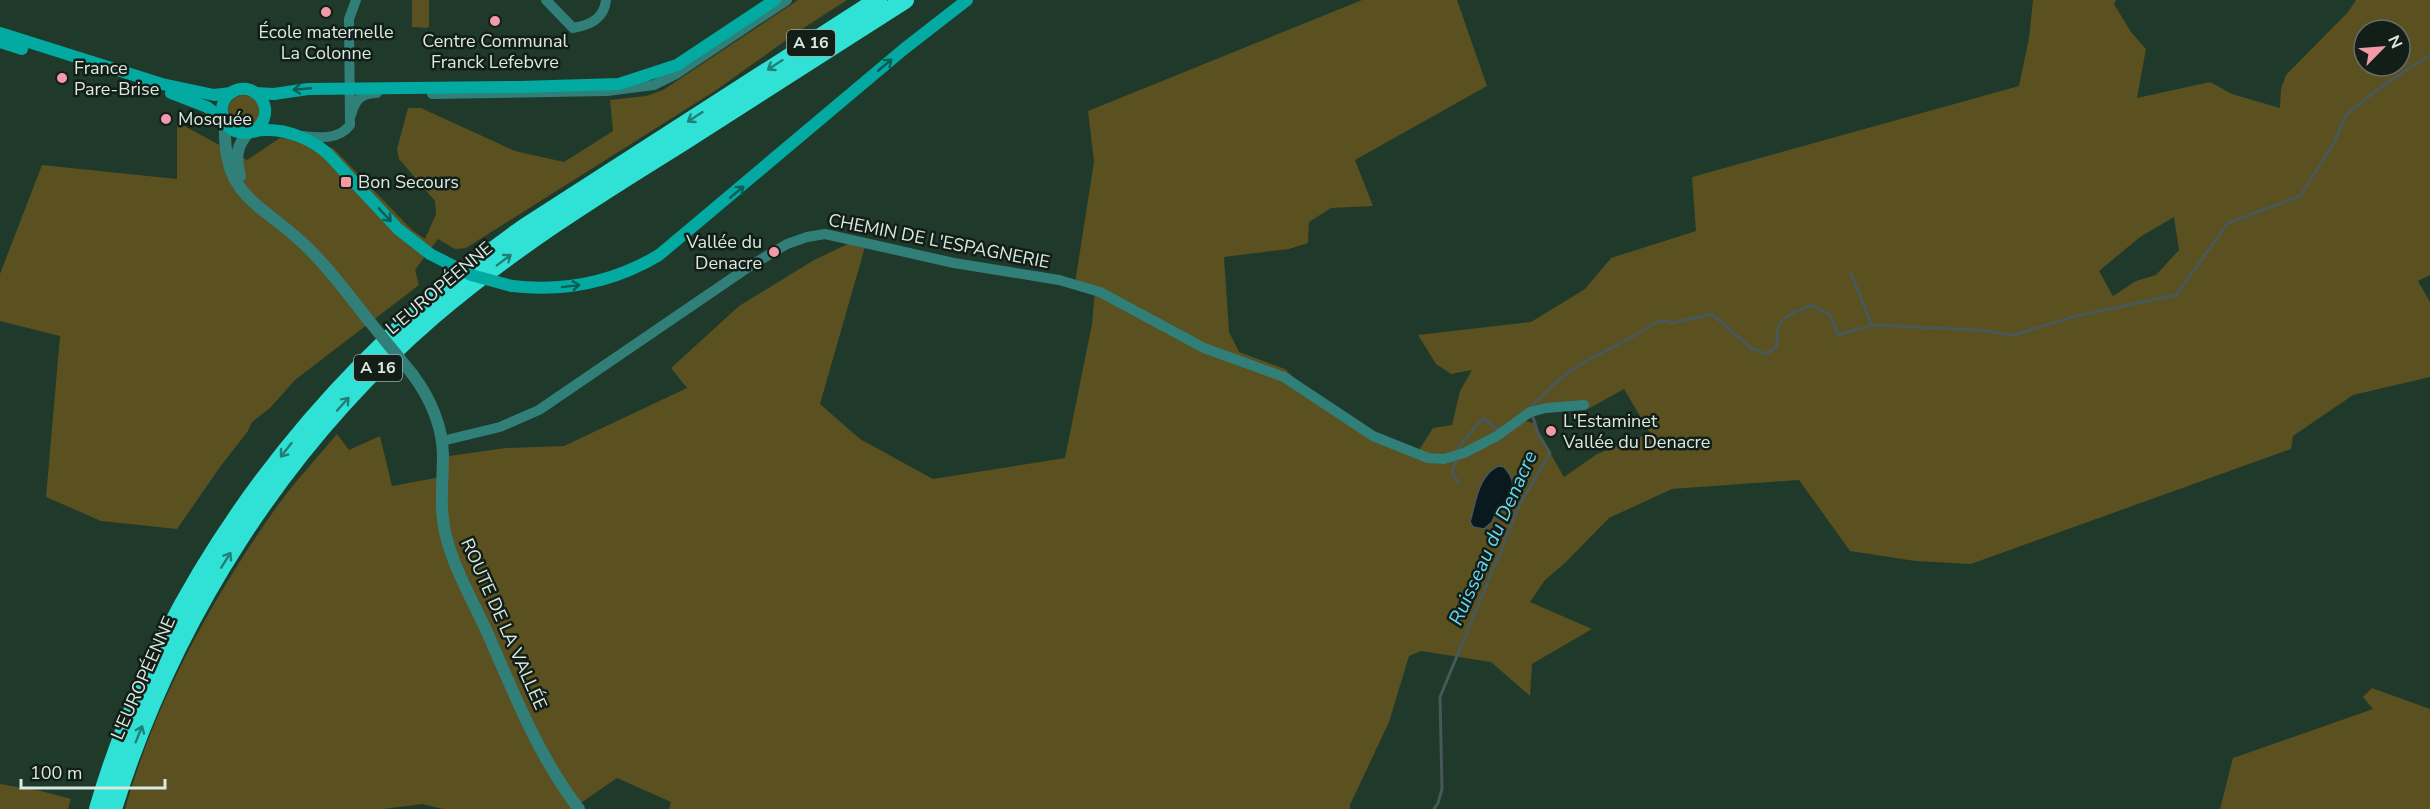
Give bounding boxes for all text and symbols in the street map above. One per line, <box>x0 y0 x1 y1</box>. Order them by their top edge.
marker: École maternelle La Colonne <box>319 5 333 19</box>
marker: Centre Communal Franck Lefebvre <box>488 14 502 28</box>
north arrow <box>2352 18 2412 78</box>
place label: École maternelle La Colonne <box>258 20 394 65</box>
place label: Centre Communal Franck Lefebvre <box>422 29 568 74</box>
road number: A 16 <box>787 30 835 56</box>
text: N <box>2382 32 2407 52</box>
place label: France Pare-Brise <box>74 56 159 101</box>
one-way arrow <box>767 59 784 72</box>
one-way arrow <box>877 59 893 72</box>
marker: France Pare-Brise <box>55 71 69 85</box>
one-way arrow <box>293 84 312 95</box>
place label: Mosquée <box>178 107 252 131</box>
one-way arrow <box>687 111 704 123</box>
marker: Mosquée <box>159 112 173 126</box>
place label: Bon Secours <box>358 170 459 194</box>
marker: Bon Secours <box>339 175 353 189</box>
one-way arrow <box>729 185 744 199</box>
one-way arrow <box>378 208 392 223</box>
street label: CHEMIN DE L'ESPAGNERIE <box>826 208 1052 274</box>
place label: Vallée du Denacre <box>685 230 762 275</box>
street label: L'EUROPÉENNE <box>380 236 498 340</box>
marker: Vallée du Denacre <box>767 245 781 259</box>
one-way arrow <box>495 254 511 266</box>
one-way arrow <box>560 281 580 292</box>
road number: A 16 <box>354 355 402 381</box>
one-way arrow <box>336 397 350 412</box>
place label: L'Estaminet Vallée du Denacre <box>1562 409 1710 454</box>
marker: L'Estaminet Vallée du Denacre <box>1544 424 1558 438</box>
one-way arrow <box>279 442 292 458</box>
water label: Ruisseau du Denacre <box>1442 446 1544 630</box>
street label: ROUTE DE LA VALLÉE <box>455 534 553 714</box>
one-way arrow <box>221 552 233 569</box>
street label: L'EUROPÉENNE <box>105 613 181 743</box>
one-way arrow <box>135 725 146 744</box>
scale bar <box>21 752 165 790</box>
text: 100 m <box>30 761 82 785</box>

